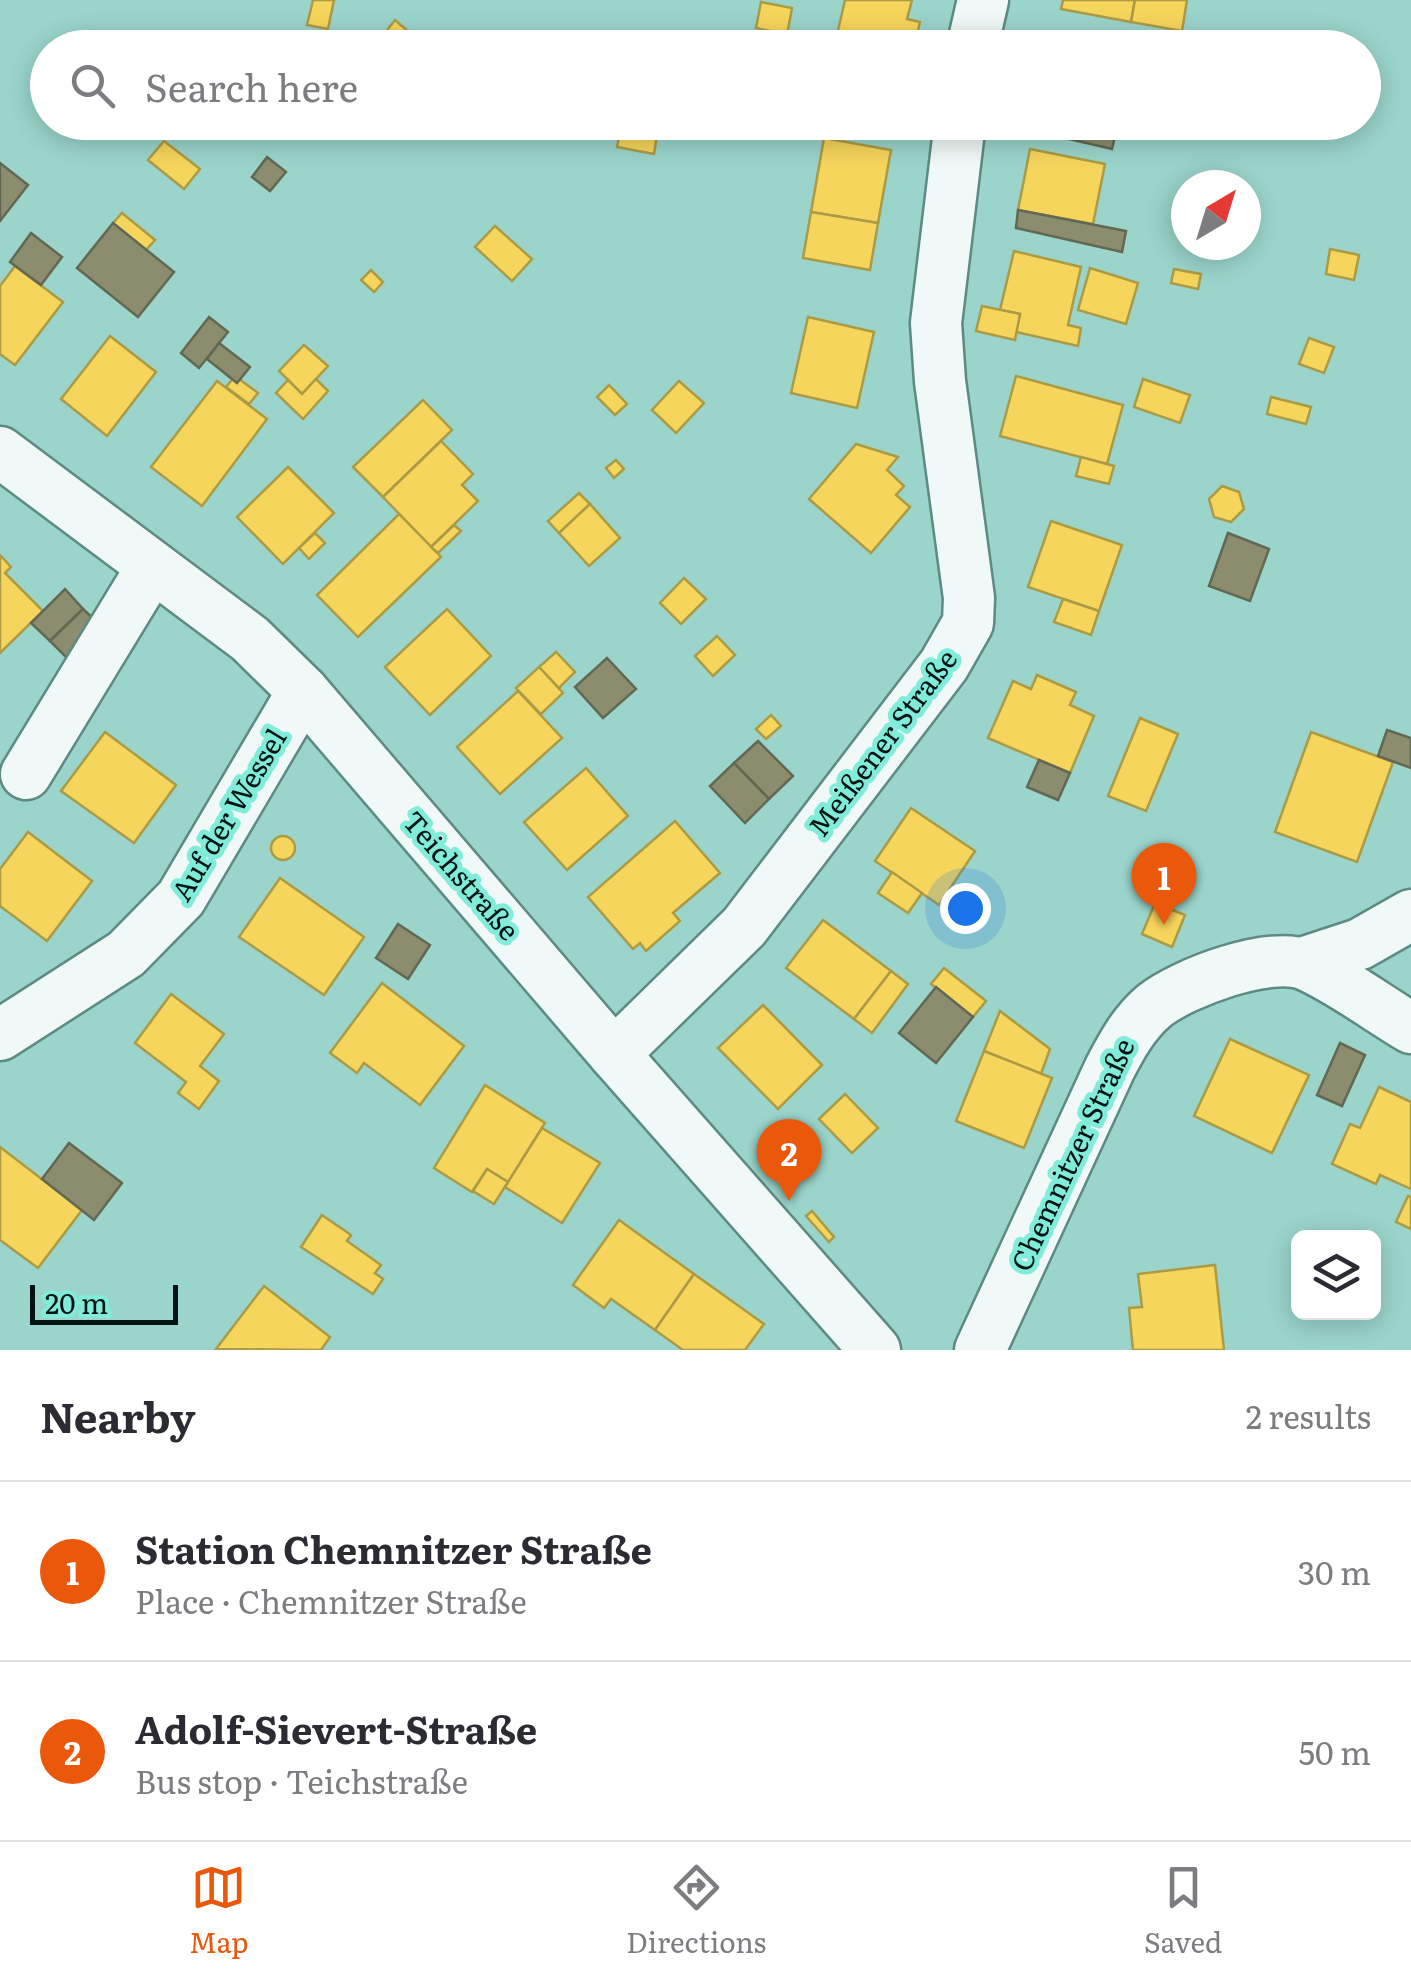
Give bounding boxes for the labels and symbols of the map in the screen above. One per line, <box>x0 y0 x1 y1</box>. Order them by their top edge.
north arrow <box>1171 170 1261 260</box>
street label: Meißener Straße <box>797 639 966 844</box>
street label: Auf der Wessel <box>159 720 295 908</box>
street label: Teichstraße <box>394 801 531 949</box>
pin: 1 <box>1132 842 1196 925</box>
your location <box>940 883 991 934</box>
street label: Chemnitzer Straße <box>999 1031 1144 1278</box>
pin: 2 <box>756 1118 822 1201</box>
scale bar <box>30 1280 178 1324</box>

